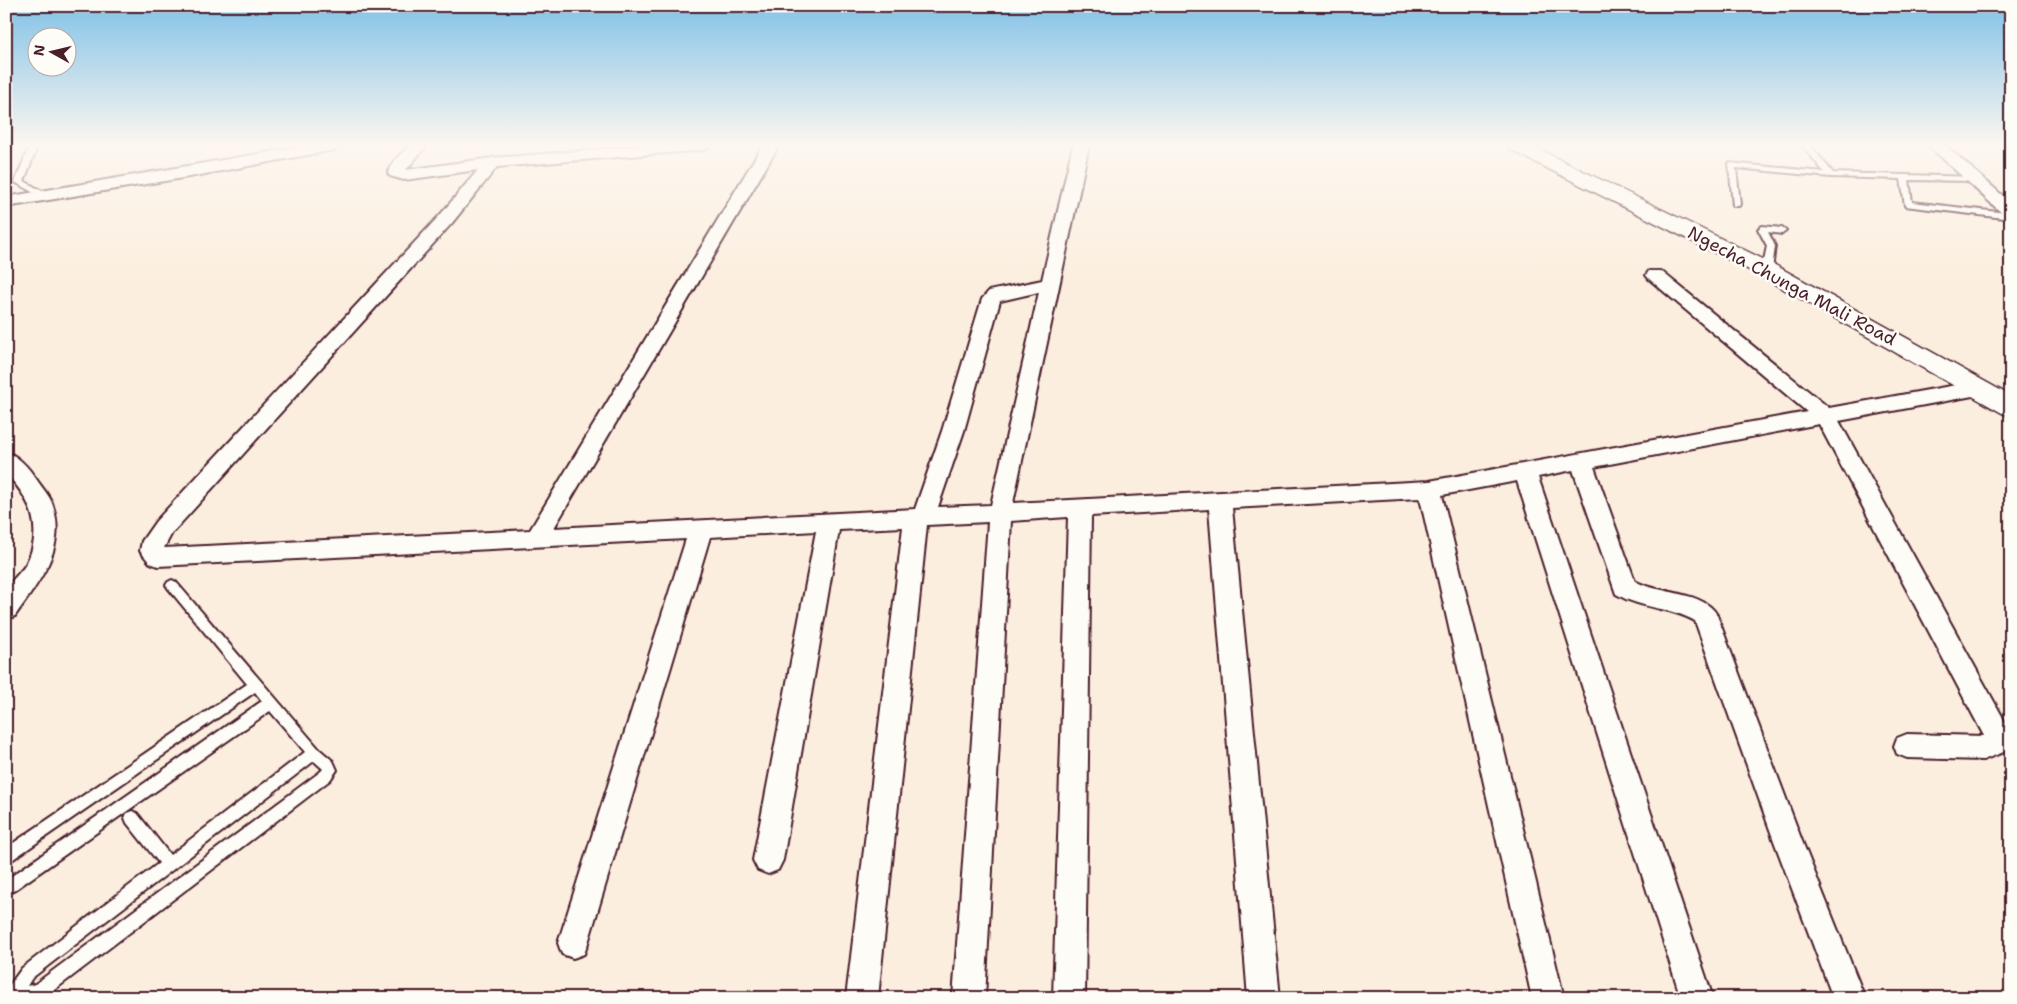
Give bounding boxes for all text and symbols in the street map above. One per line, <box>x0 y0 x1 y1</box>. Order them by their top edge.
north arrow <box>28 28 78 78</box>
text: N <box>29 43 49 57</box>
street label: Ngecha Chunga Mali Road <box>1684 221 1900 351</box>

